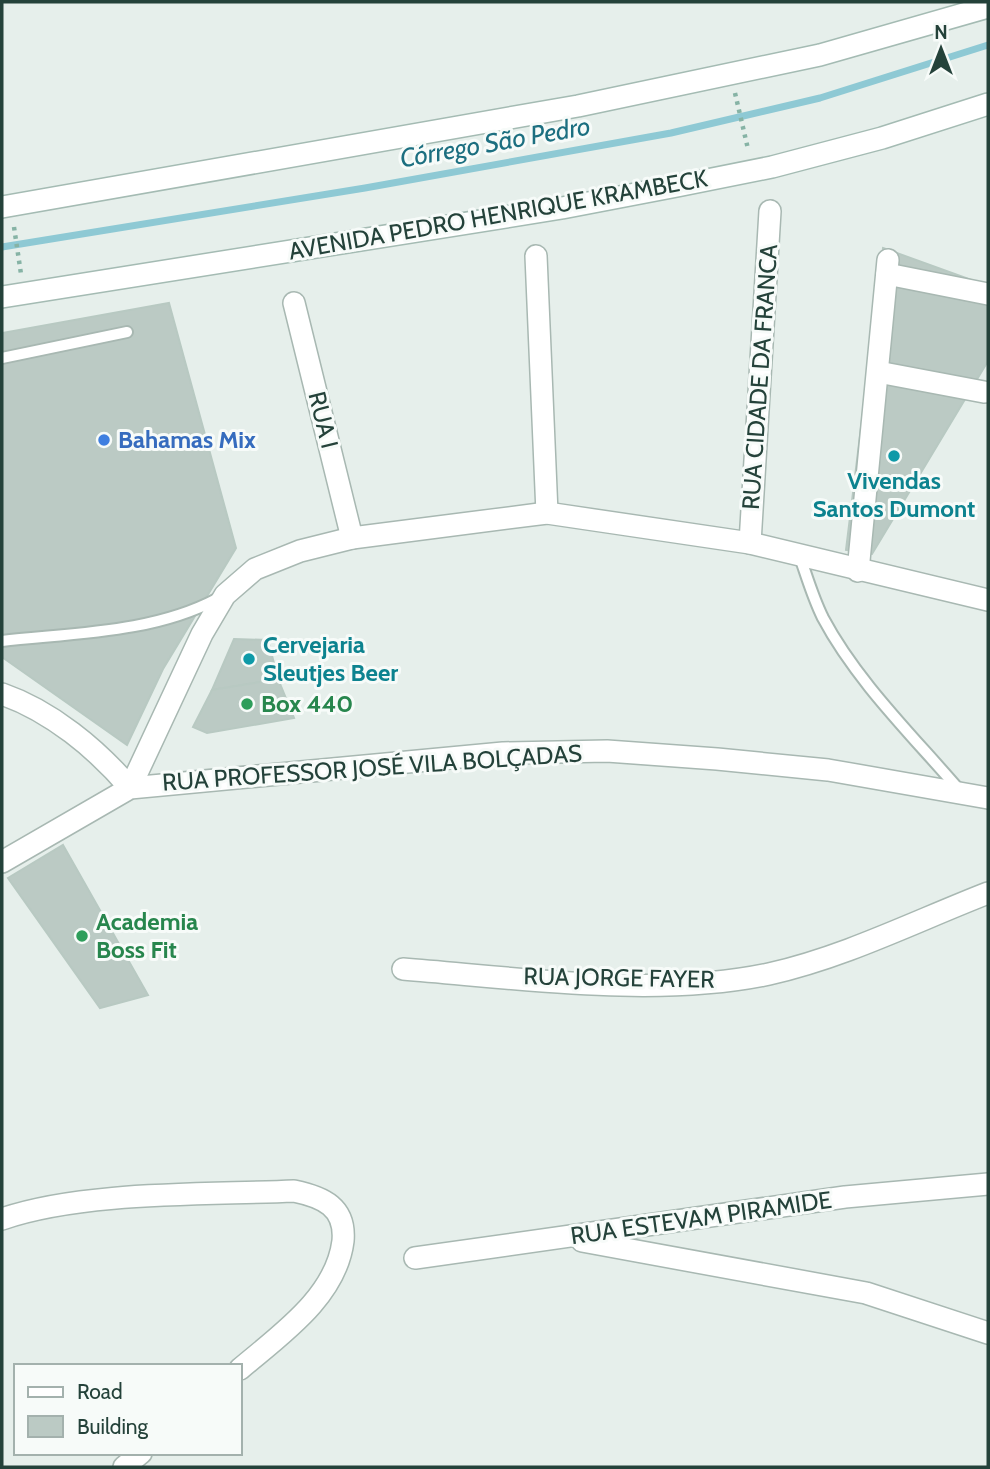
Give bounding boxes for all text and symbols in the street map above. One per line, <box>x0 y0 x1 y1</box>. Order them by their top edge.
north arrow <box>906 14 976 84</box>
text: N <box>934 21 948 44</box>
water label: Córrego São Pedro <box>397 110 593 174</box>
street label: AVENIDA PEDRO HENRIQUE KRAMBECK <box>286 163 710 266</box>
street label: RUA CIDADE DA FRANCA <box>736 243 783 511</box>
street label: RUA I <box>302 388 345 451</box>
place label: Bahamas Mix <box>118 425 256 454</box>
marker: Bahamas Mix <box>96 432 112 448</box>
marker: Vivendas Santos Dumont <box>886 448 902 464</box>
place label: Vivendas Santos Dumont <box>813 466 975 523</box>
place label: Cervejaria Sleutjes Beer <box>263 630 398 687</box>
marker: Cervejaria Sleutjes Beer <box>241 651 257 667</box>
place label: Box 440 <box>261 689 353 718</box>
marker: Box 440 <box>239 696 255 712</box>
street label: RUA PROFESSOR JOSÉ VILA BOLÇADAS <box>161 738 583 797</box>
place label: Academia Boss Fit <box>96 907 198 964</box>
marker: Academia Boss Fit <box>74 928 90 944</box>
street label: RUA JORGE FAYER <box>523 961 715 994</box>
street label: RUA ESTEVAM PIRAMIDE <box>568 1185 833 1250</box>
legend <box>14 1364 242 1455</box>
text: Road <box>77 1379 123 1404</box>
text: Building <box>77 1414 149 1439</box>

